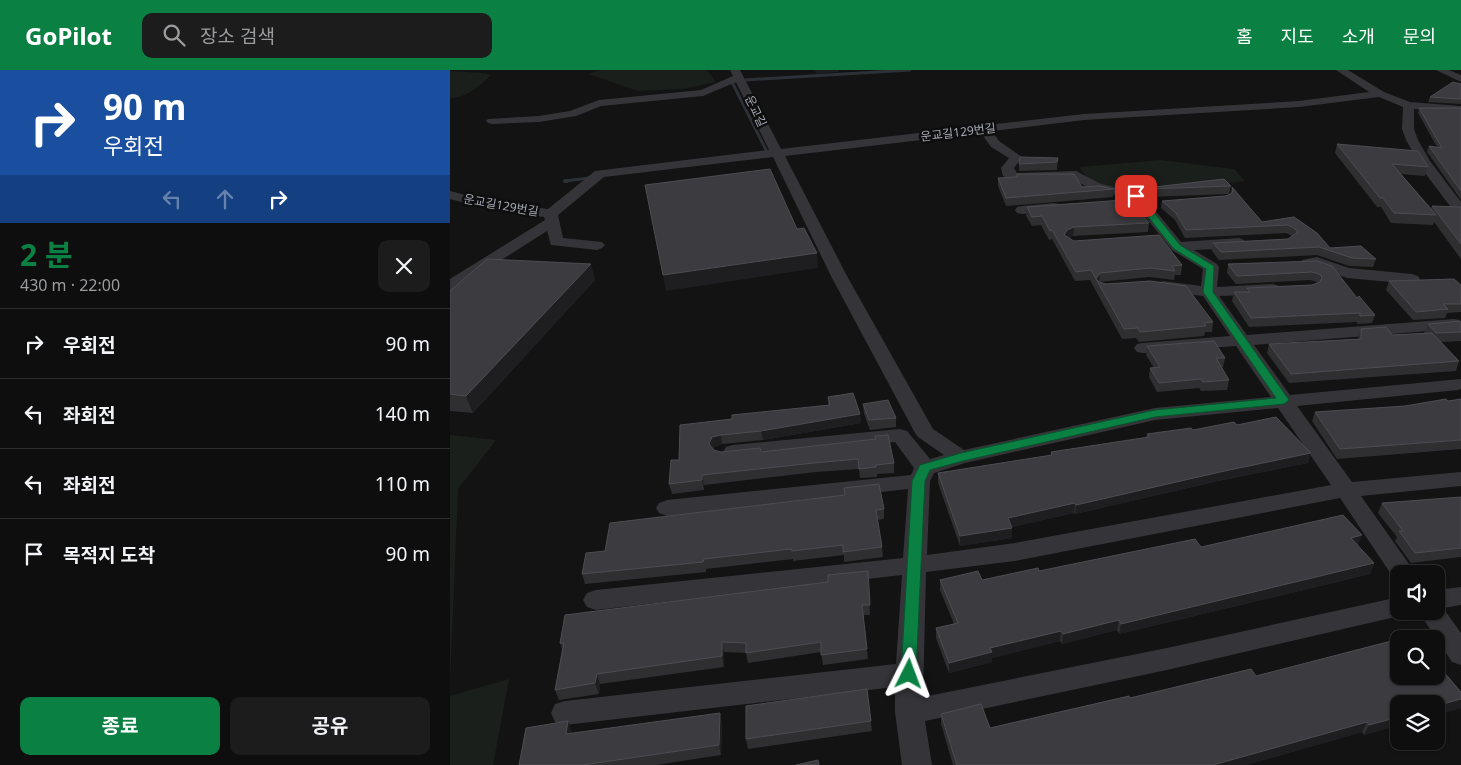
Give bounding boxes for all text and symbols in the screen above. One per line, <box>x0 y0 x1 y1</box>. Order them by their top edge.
search box <box>142 13 492 58</box>
text: GoPilot <box>25 19 112 52</box>
icon: search <box>160 21 188 49</box>
text: 장소 검색 <box>200 23 275 49</box>
text: 홈 <box>1236 24 1253 48</box>
text: 지도 <box>1281 24 1314 48</box>
text: 소개 <box>1342 24 1375 48</box>
text: 문의 <box>1403 24 1436 48</box>
text: 90 m <box>103 83 186 130</box>
icon: right <box>20 90 85 155</box>
street label: 운교길 <box>741 92 771 130</box>
street label: 운교길129번길 <box>919 119 997 145</box>
text: 우회전 <box>103 130 164 160</box>
pin <box>1115 175 1157 217</box>
icon: arrive <box>1122 182 1150 210</box>
icon: left <box>158 185 186 213</box>
icon: ahead <box>211 185 239 213</box>
icon: right <box>264 185 292 213</box>
street label: 운교길129번길 <box>462 190 540 220</box>
text: 2 분 <box>20 234 73 275</box>
button: close <box>378 240 430 292</box>
text: 430 m · 22:00 <box>20 274 120 296</box>
icon: right <box>20 330 48 358</box>
text: 90 m <box>386 331 430 357</box>
text: 우회전 <box>63 332 115 358</box>
icon: left <box>20 400 48 428</box>
text: 140 m <box>375 401 430 427</box>
text: 좌회전 <box>63 402 115 428</box>
icon: left <box>20 470 48 498</box>
text: 110 m <box>375 471 430 497</box>
text: 좌회전 <box>63 472 115 498</box>
icon: arrive <box>20 540 48 568</box>
text: 90 m <box>386 541 430 567</box>
text: 목적지 도착 <box>63 542 155 568</box>
map controls <box>1390 565 1445 750</box>
button: sound <box>1390 565 1445 620</box>
button: search <box>1390 630 1445 685</box>
position arrow <box>882 647 934 699</box>
button: layers <box>1390 695 1445 750</box>
button: 종료 <box>20 697 220 755</box>
button: 공유 <box>230 697 430 755</box>

